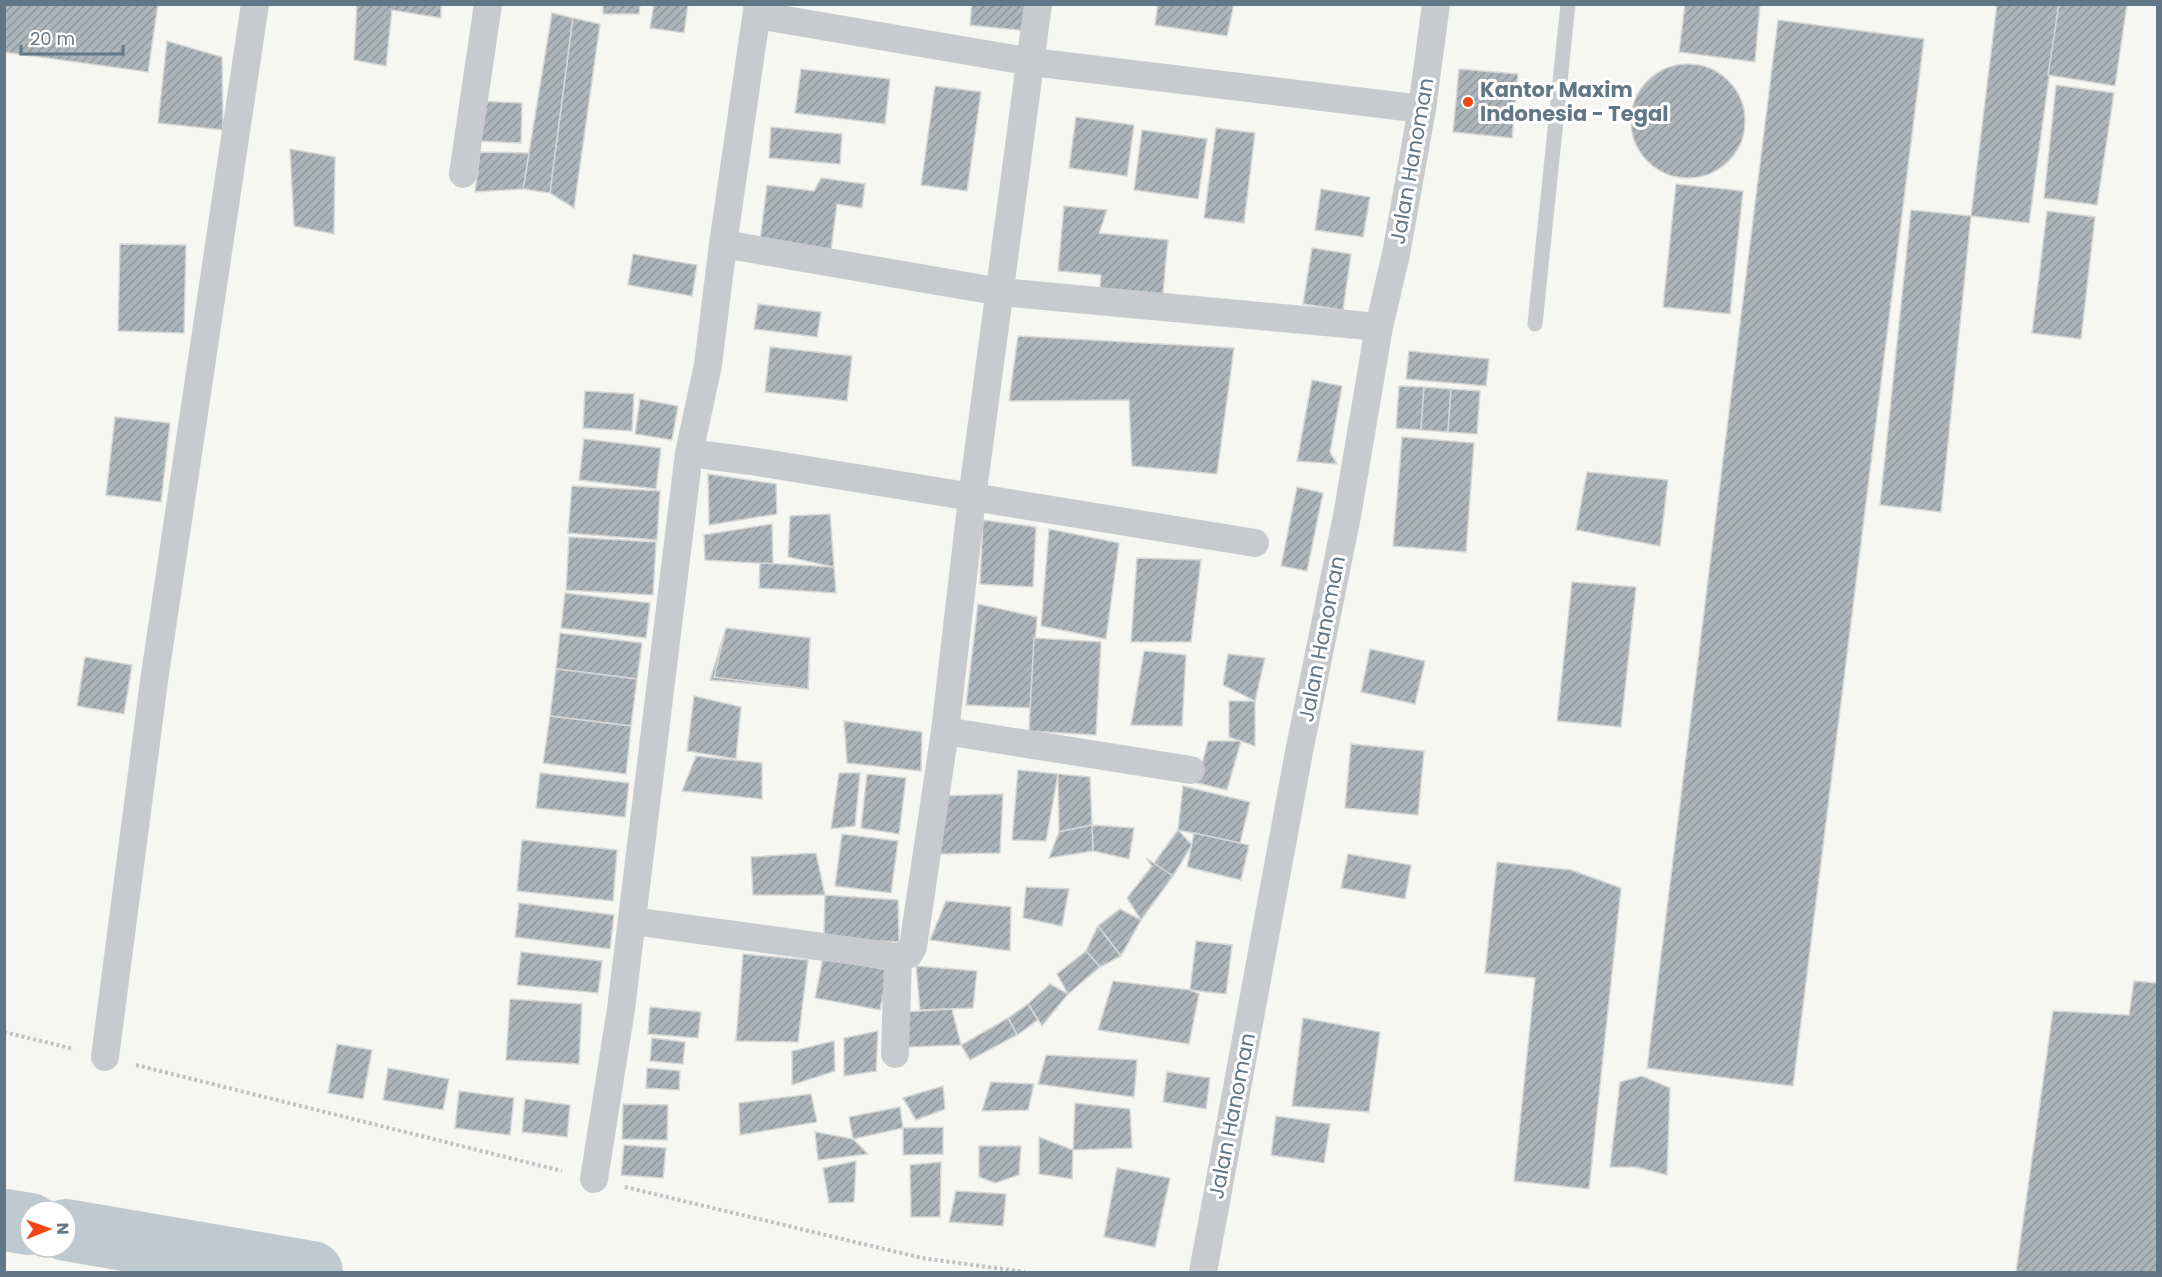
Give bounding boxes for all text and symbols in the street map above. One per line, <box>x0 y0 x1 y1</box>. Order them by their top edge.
scale bar <box>21 18 123 56</box>
text: 20 m <box>30 26 75 51</box>
street label: Jalan Hanoman <box>1383 75 1440 246</box>
place label: Kantor Maxim Indonesia - Tegal <box>1480 75 1668 128</box>
marker: Kantor Maxim Indonesia - Tegal <box>1461 95 1475 109</box>
street label: Jalan Hanoman <box>1291 553 1352 724</box>
street label: Jalan Hanoman <box>1201 1030 1262 1201</box>
north arrow <box>18 1199 78 1259</box>
text: N <box>51 1223 74 1235</box>

